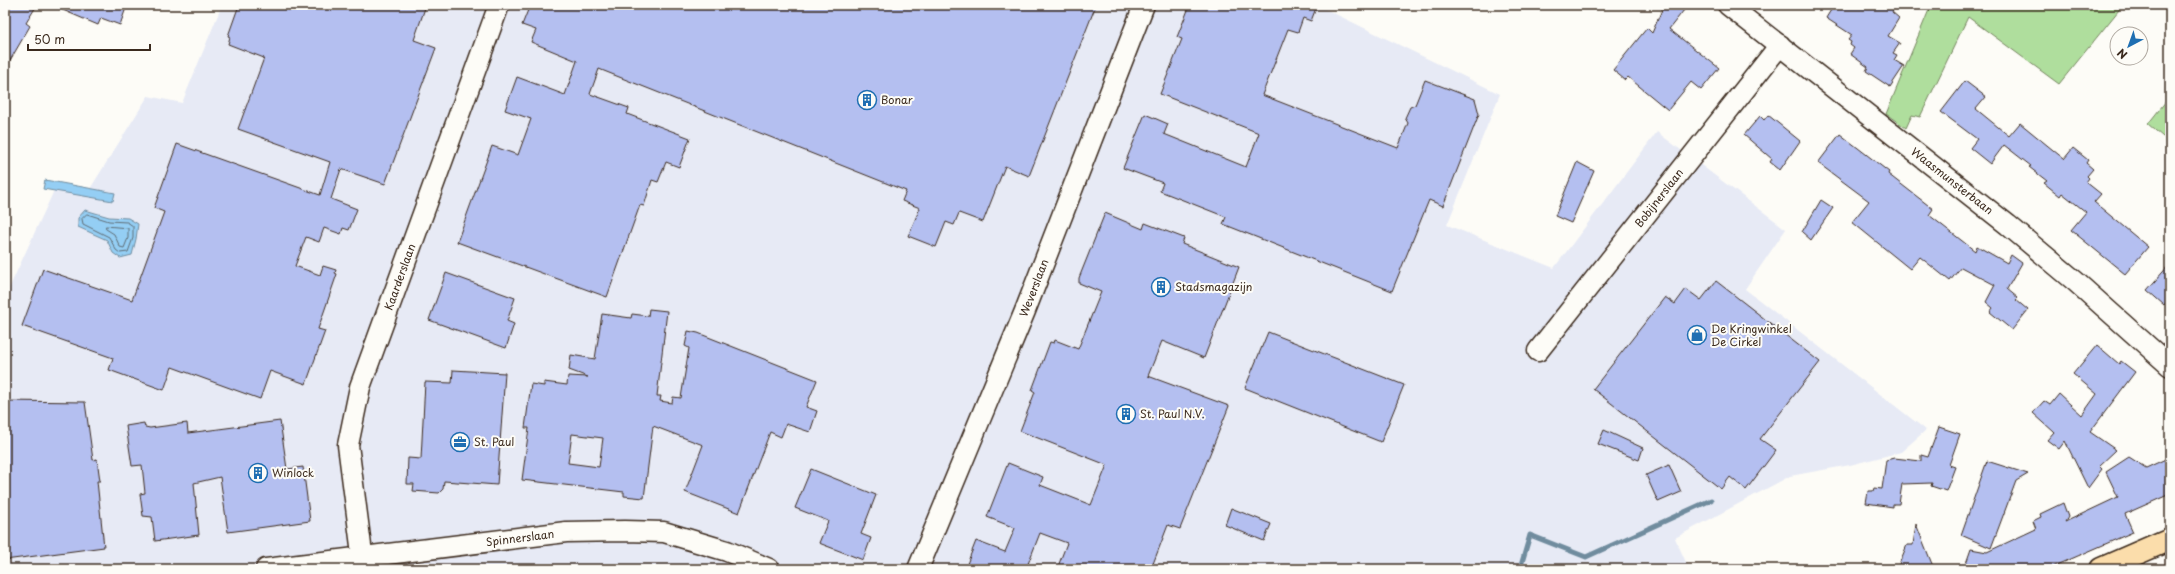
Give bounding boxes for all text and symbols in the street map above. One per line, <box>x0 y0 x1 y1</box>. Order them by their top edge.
scale bar <box>28 26 150 52</box>
north arrow <box>2109 26 2149 66</box>
text: 50 m <box>34 30 65 48</box>
text: N <box>2113 44 2131 63</box>
building icon: Bonar <box>856 89 878 111</box>
place label: Bonar <box>881 91 913 108</box>
street label: Waasmunsterbaan <box>1908 143 1997 218</box>
street label: Bobijnerslaan <box>1630 165 1687 231</box>
street label: Kaarderslaan <box>380 241 419 313</box>
street label: Weverslaan <box>1015 256 1052 319</box>
building icon: Stadsmagazijn <box>1150 276 1172 298</box>
place label: Stadsmagazijn <box>1175 278 1252 295</box>
place label: De Kringwinkel De Cirkel <box>1711 320 1792 350</box>
shop icon: De Kringwinkel De Cirkel <box>1686 324 1708 346</box>
building icon: St. Paul N.V. <box>1115 403 1137 425</box>
place label: St. Paul N.V. <box>1140 405 1205 422</box>
office icon: St. Paul <box>449 431 471 453</box>
place label: St. Paul <box>474 433 514 450</box>
building icon: Winlock <box>247 462 269 484</box>
place label: Winlock <box>272 464 315 481</box>
street label: Spinnerslaan <box>485 525 555 550</box>

